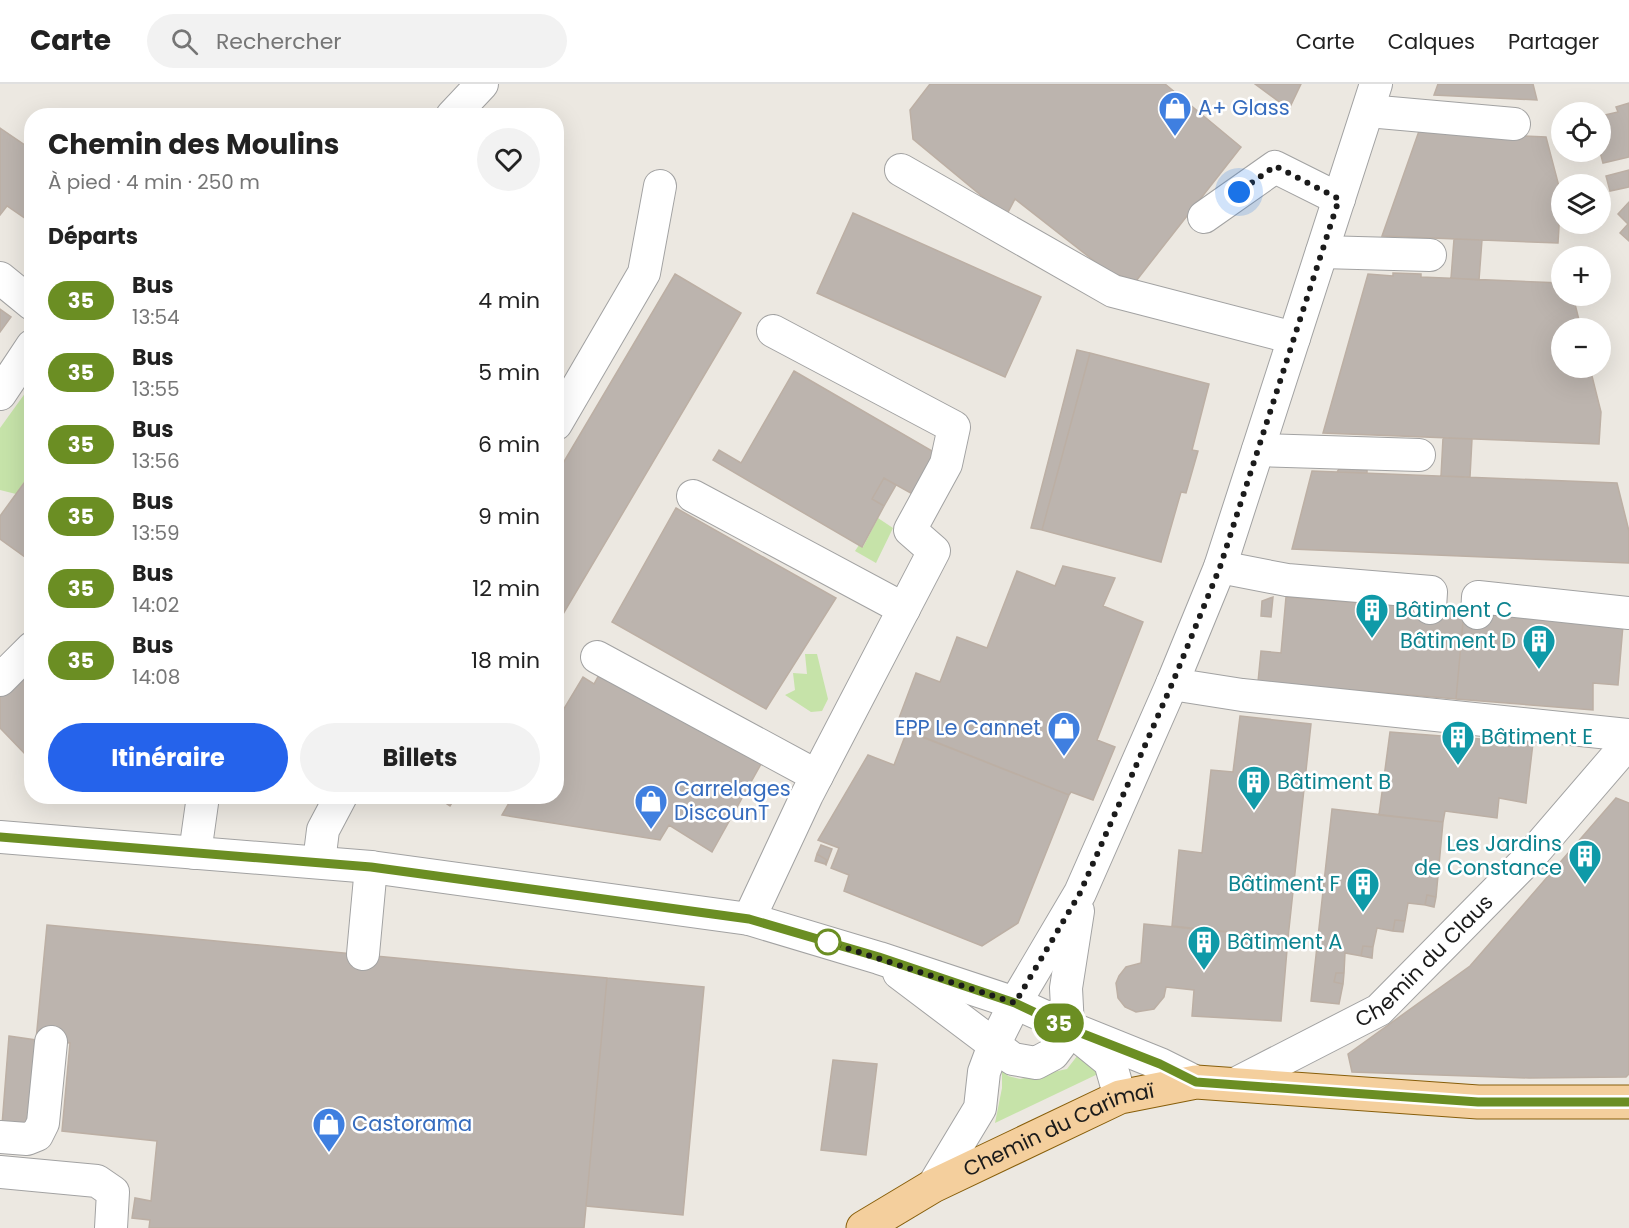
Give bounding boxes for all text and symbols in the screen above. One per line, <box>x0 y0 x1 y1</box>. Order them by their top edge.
search box <box>147 14 567 68</box>
text: Carte <box>30 21 111 60</box>
icon: search <box>168 25 201 58</box>
text: Rechercher <box>216 26 342 57</box>
text: Carte <box>1296 27 1355 56</box>
text: Calques <box>1388 27 1475 56</box>
text: Partager <box>1508 27 1599 56</box>
shop icon: A+ Glass <box>1157 90 1193 137</box>
place label: A+ Glass <box>1198 93 1290 122</box>
map controls <box>1551 102 1611 378</box>
button: locate <box>1551 102 1611 162</box>
text: Chemin des Moulins <box>48 125 339 164</box>
button: heart <box>477 128 540 191</box>
text: À pied · 4 min · 250 m <box>48 168 260 196</box>
button: layers <box>1551 174 1611 234</box>
your location <box>1224 177 1254 207</box>
text: Départs <box>48 221 138 252</box>
button: + <box>1551 246 1611 306</box>
text: Bus <box>132 270 174 301</box>
text: 4 min <box>478 285 540 316</box>
text: 35 <box>68 286 94 315</box>
text: 13:54 <box>132 303 180 331</box>
button: − <box>1551 318 1611 378</box>
text: Bus <box>132 342 174 373</box>
text: 5 min <box>478 357 540 388</box>
text: 35 <box>68 358 94 387</box>
text: 13:55 <box>132 375 180 403</box>
text: Bus <box>132 414 174 445</box>
text: 6 min <box>478 429 540 460</box>
text: 35 <box>68 430 94 459</box>
text: 13:56 <box>132 447 180 475</box>
text: Bus <box>132 486 174 517</box>
text: 9 min <box>478 501 540 532</box>
text: 35 <box>68 502 94 531</box>
text: 13:59 <box>132 519 180 547</box>
text: Bus <box>132 558 174 589</box>
text: 12 min <box>472 573 540 604</box>
text: 35 <box>68 574 94 603</box>
text: 14:02 <box>132 591 179 619</box>
building icon: Bâtiment C <box>1354 592 1390 639</box>
place label: Bâtiment C <box>1395 595 1512 624</box>
building icon: Bâtiment D <box>1521 623 1557 670</box>
place label: Bâtiment D <box>1400 626 1516 655</box>
text: Bus <box>132 630 174 661</box>
text: 18 min <box>471 645 540 676</box>
text: 35 <box>68 646 94 675</box>
text: 14:08 <box>132 663 180 691</box>
shop icon: EPP Le Cannet <box>1046 710 1082 757</box>
place label: EPP Le Cannet <box>895 713 1041 742</box>
building icon: Bâtiment E <box>1440 719 1476 766</box>
place label: Bâtiment E <box>1481 722 1593 751</box>
button: Itinéraire <box>48 723 288 792</box>
button: Billets <box>300 723 540 792</box>
building icon: Bâtiment B <box>1236 764 1272 811</box>
place label: Bâtiment B <box>1277 767 1391 796</box>
place label: Carrelages DiscounT <box>674 774 791 827</box>
shop icon: Carrelages DiscounT <box>633 783 669 830</box>
place label: Les Jardins de Constance <box>1414 829 1562 882</box>
building icon: Les Jardins de Constance <box>1567 838 1603 885</box>
building icon: Bâtiment F <box>1345 866 1381 913</box>
place label: Bâtiment F <box>1228 869 1340 898</box>
street label: Chemin du Claus <box>1350 888 1499 1034</box>
building icon: Bâtiment A <box>1186 924 1222 971</box>
place label: Bâtiment A <box>1227 927 1342 956</box>
unlabelled marker <box>815 929 841 955</box>
line badge: 35 <box>1032 1004 1086 1042</box>
text: 35 <box>1046 1009 1072 1038</box>
street label: Chemin du Carimaï <box>958 1075 1157 1184</box>
shop icon: Castorama <box>311 1106 347 1153</box>
place label: Castorama <box>352 1109 472 1138</box>

